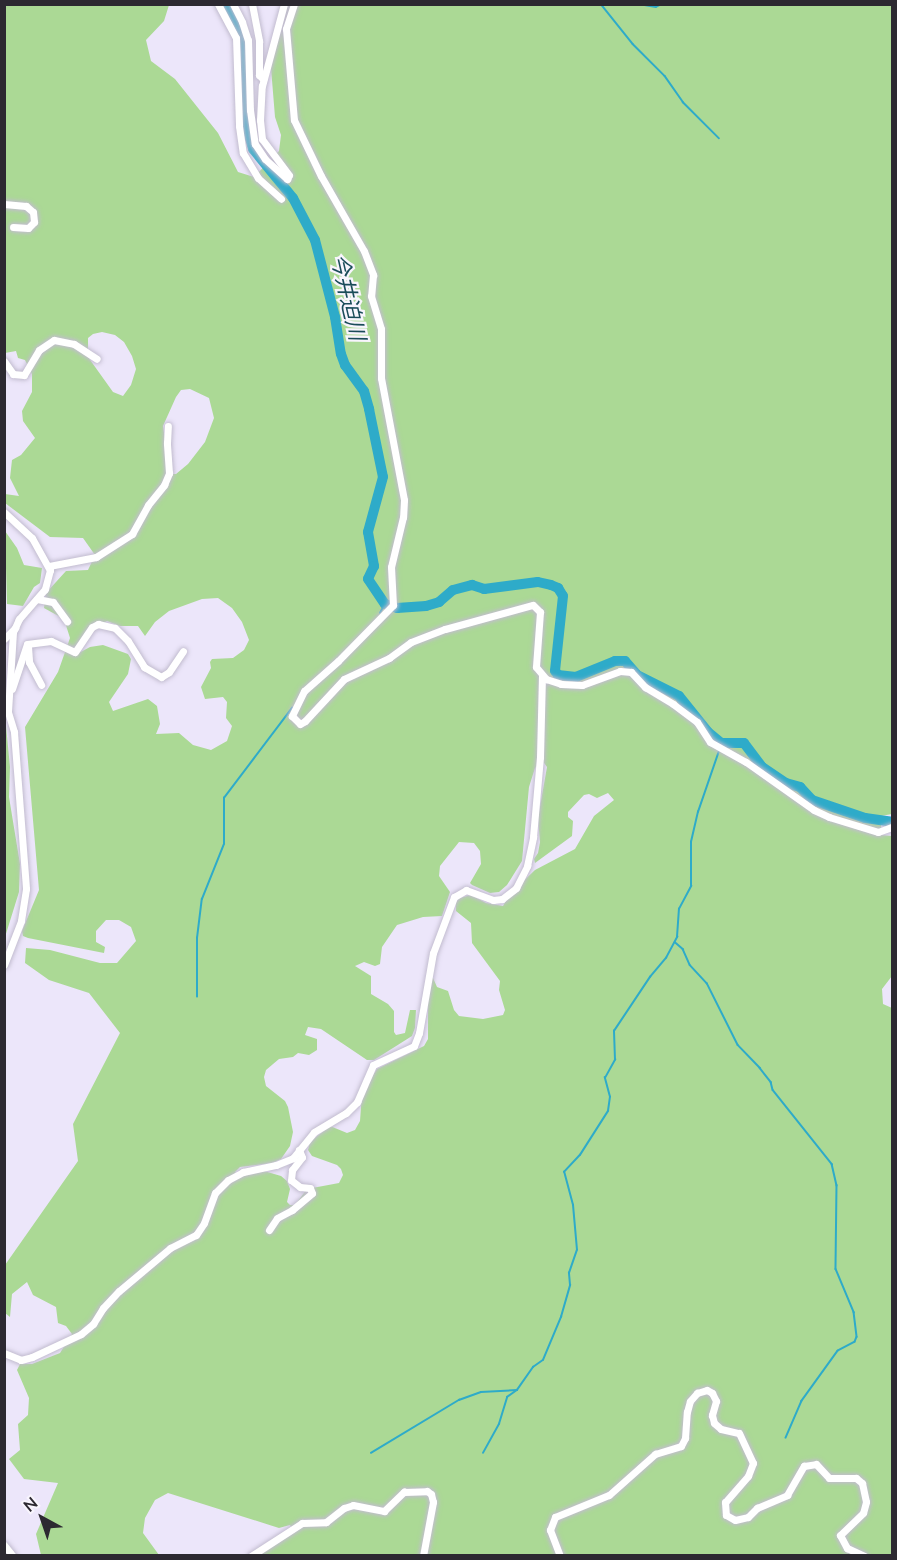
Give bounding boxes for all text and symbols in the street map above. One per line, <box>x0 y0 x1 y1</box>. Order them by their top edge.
water label: 今井迫川 <box>326 251 372 343</box>
north arrow <box>12 1488 72 1548</box>
text: N <box>19 1493 41 1515</box>

